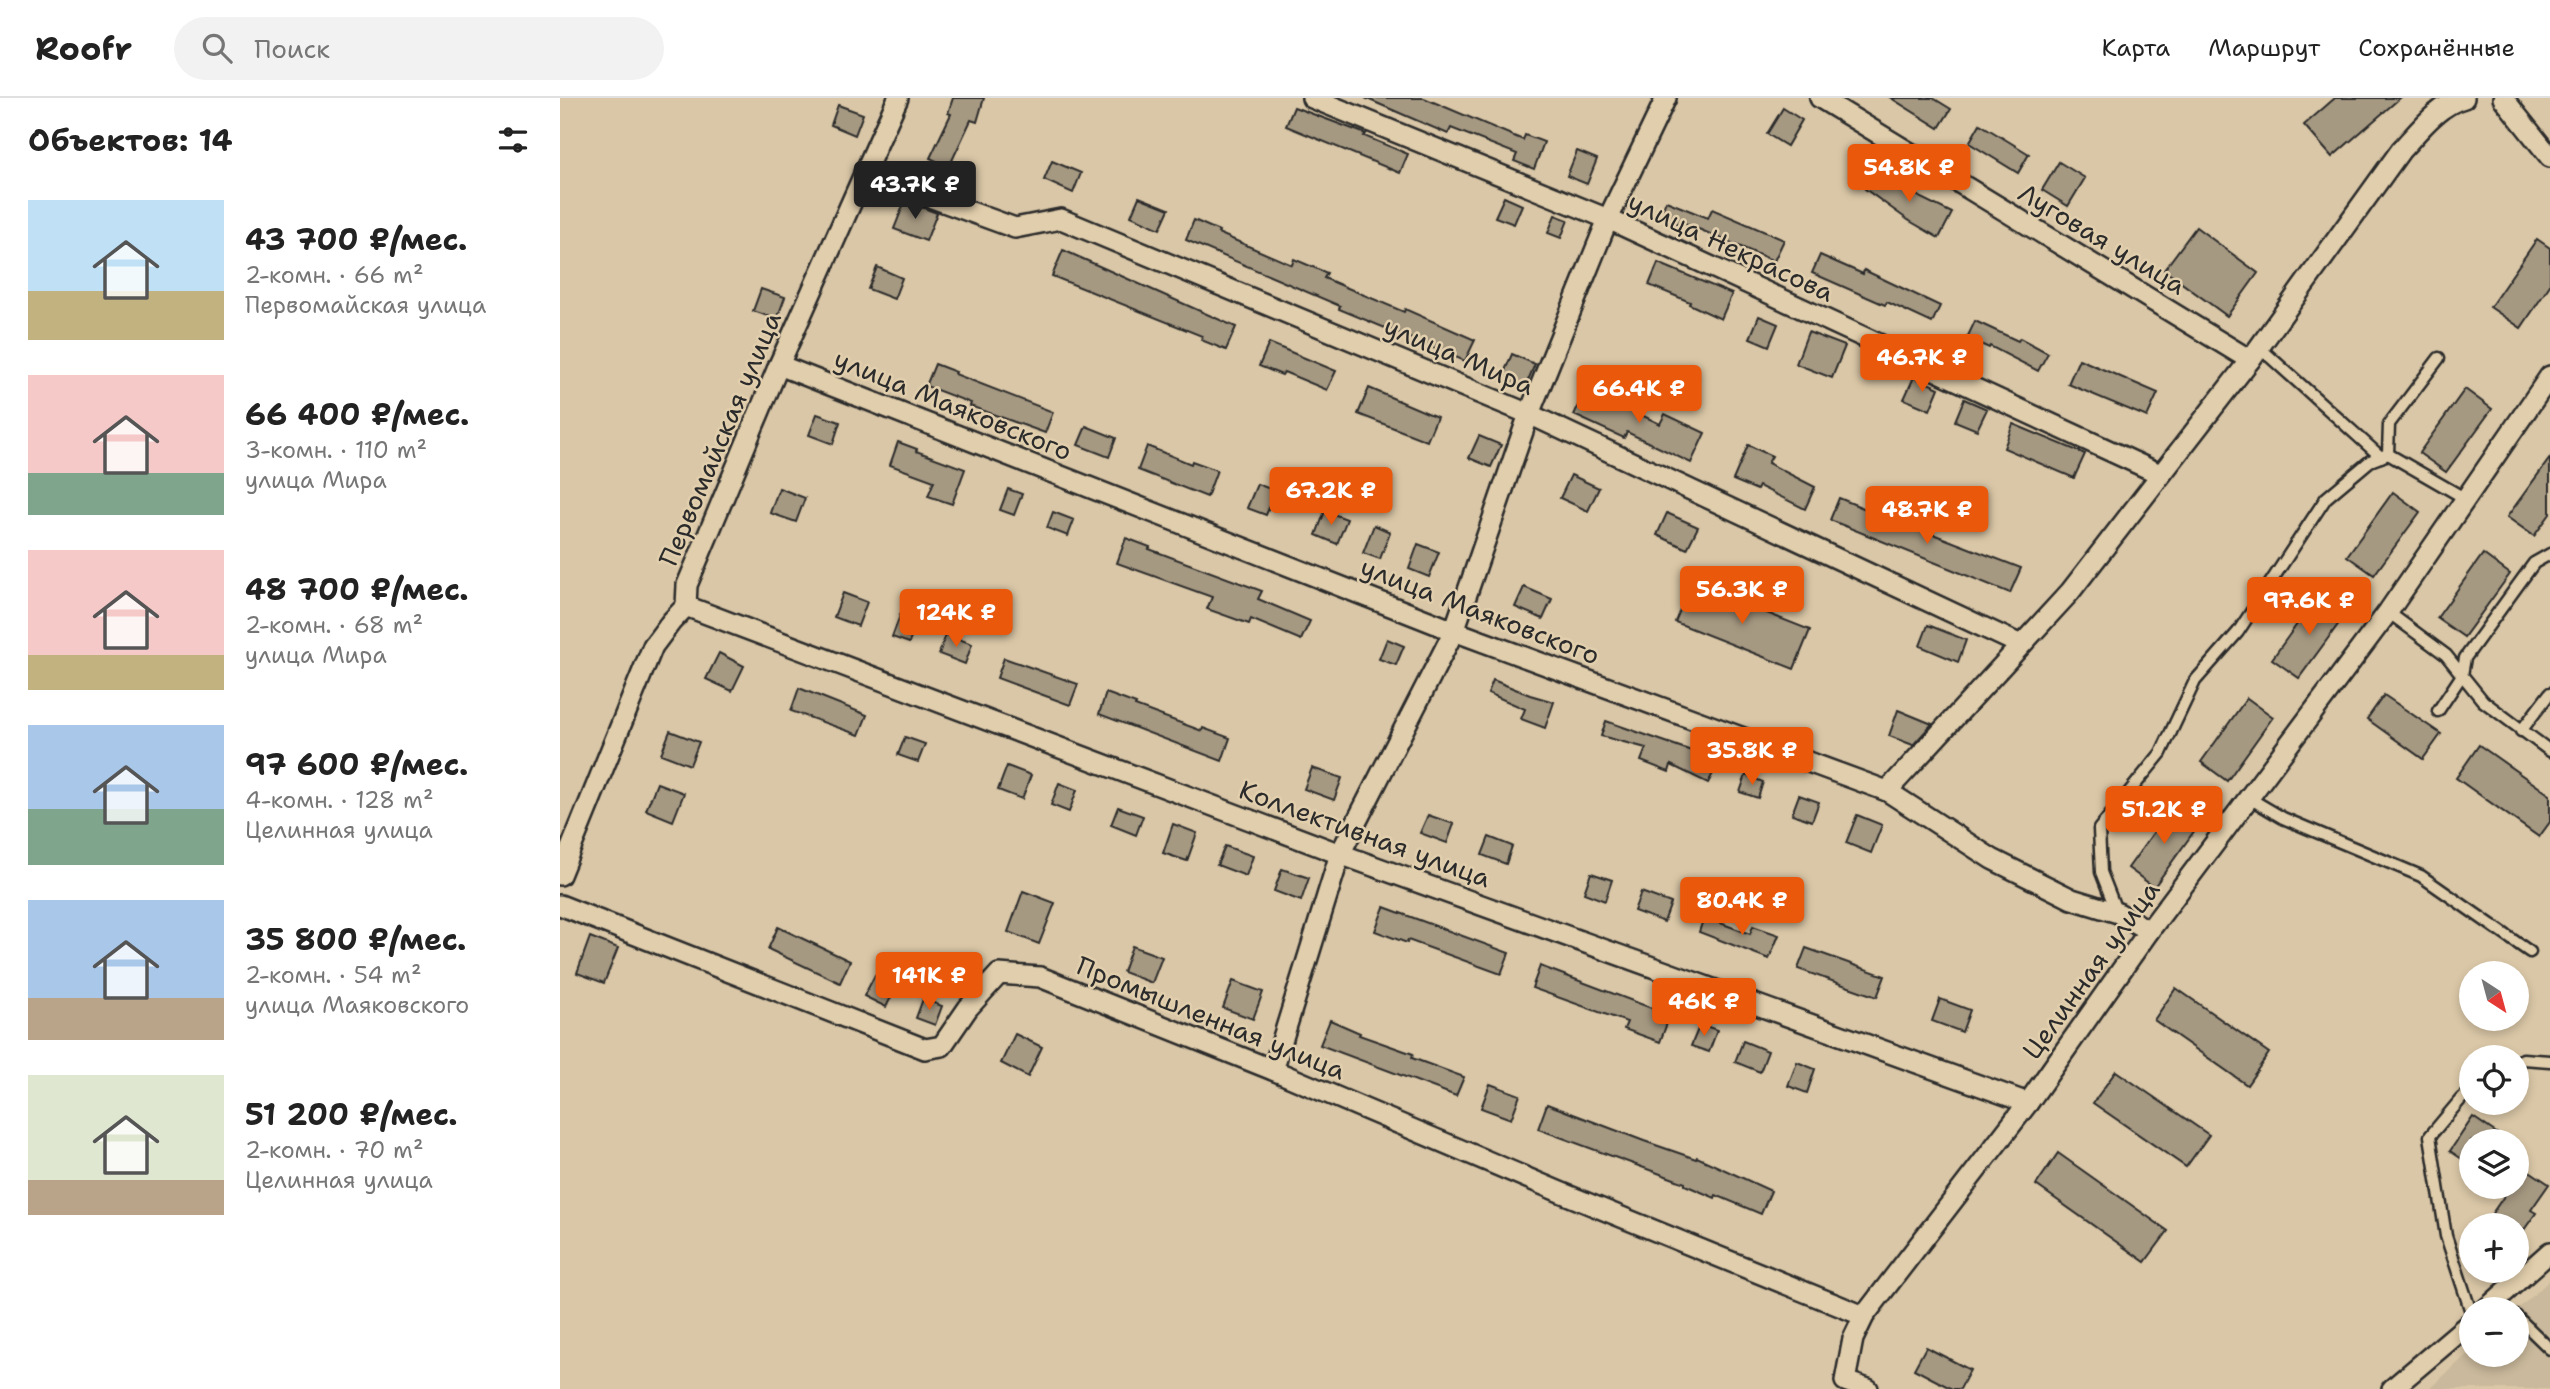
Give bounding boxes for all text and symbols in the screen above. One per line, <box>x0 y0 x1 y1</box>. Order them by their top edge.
search box <box>174 17 664 80</box>
text: Roofr <box>35 26 132 71</box>
icon: search <box>198 29 236 67</box>
text: Поиск <box>254 31 330 66</box>
text: Карта <box>2102 32 2170 64</box>
text: Маршрут <box>2208 32 2320 64</box>
text: Сохранённые <box>2358 32 2515 64</box>
text: Объектов: 14 <box>28 120 233 161</box>
icon: filters <box>494 121 532 159</box>
pin: 54.8K ₽ <box>1844 144 1974 204</box>
text: 54.8K ₽ <box>1863 152 1955 182</box>
pin: 43.7K ₽ <box>850 162 980 221</box>
text: 43.7K ₽ <box>870 169 960 199</box>
street label: Луговая улица <box>2012 175 2192 302</box>
street label: улица Некрасова <box>1623 183 1840 310</box>
text: 43 700 ₽/мес. <box>245 219 467 260</box>
icon: home <box>84 228 168 312</box>
text: 2-комн. · 66 m² <box>245 260 424 290</box>
text: Первомайская улица <box>245 290 486 320</box>
street label: Первомайская улица <box>650 306 789 571</box>
street label: улица Мира <box>1379 308 1540 403</box>
pin: 46.7K ₽ <box>1857 334 1987 394</box>
street label: улица Маяковского <box>829 341 1077 468</box>
text: 46.7K ₽ <box>1876 342 1968 372</box>
pin: 66.4K ₽ <box>1574 366 1704 425</box>
text: 66.4K ₽ <box>1593 373 1685 403</box>
text: 66 400 ₽/мес. <box>245 394 469 435</box>
icon: home <box>84 403 168 487</box>
text: 3-комн. · 110 m² <box>245 435 427 465</box>
text: улица Мира <box>245 465 387 495</box>
pin: 67.2K ₽ <box>1266 468 1396 527</box>
text: 67.2K ₽ <box>1286 475 1376 505</box>
pin: 48.7K ₽ <box>1862 486 1992 546</box>
text: 48.7K ₽ <box>1881 494 1973 524</box>
street label: улица Маяковского <box>1356 549 1605 672</box>
pin: 56.3K ₽ <box>1677 566 1807 626</box>
text: 48 700 ₽/мес. <box>245 569 469 610</box>
text: 56.3K ₽ <box>1696 574 1788 604</box>
icon: home <box>84 578 168 662</box>
pin: 97.6K ₽ <box>2244 578 2374 637</box>
text: 97.6K ₽ <box>2263 585 2355 615</box>
pin: 124K ₽ <box>899 589 1013 649</box>
text: 124K ₽ <box>916 597 996 627</box>
text: 2-комн. · 68 m² <box>245 610 423 640</box>
text: улица Мира <box>245 640 387 670</box>
pin: 35.8K ₽ <box>1687 728 1817 787</box>
text: 35.8K ₽ <box>1706 735 1798 765</box>
text: 97 600 ₽/мес. <box>245 744 468 785</box>
icon: home <box>84 753 168 837</box>
street label: Коллективная улица <box>1235 772 1496 895</box>
text: 4-комн. · 128 m² <box>245 785 433 815</box>
pin: 51.2K ₽ <box>2099 786 2229 846</box>
text: 51.2K ₽ <box>2121 794 2207 824</box>
text: Целинная улица <box>245 815 433 845</box>
street label: Целинная улица <box>2014 874 2167 1066</box>
pin: 80.4K ₽ <box>1677 878 1807 937</box>
text: 80.4K ₽ <box>1696 885 1788 915</box>
text: 35 800 ₽/мес. <box>245 919 466 960</box>
icon: home <box>84 928 168 1012</box>
street label: Промышленная улица <box>1072 948 1351 1088</box>
pin: 141K ₽ <box>872 953 986 1012</box>
text: 2-комн. · 54 m² <box>245 960 422 990</box>
text: 141K ₽ <box>892 960 966 990</box>
north arrow <box>2459 961 2529 1031</box>
map controls <box>2459 961 2529 1367</box>
pin: 46K ₽ <box>1655 978 1753 1038</box>
text: 46K ₽ <box>1668 986 1740 1016</box>
text: улица Маяковского <box>245 990 469 1020</box>
button: locate <box>2459 1045 2529 1115</box>
text: 51 200 ₽/мес. <box>245 1094 458 1135</box>
icon: home <box>84 1103 168 1187</box>
button: layers <box>2459 1129 2529 1199</box>
text: 2-комн. · 70 m² <box>245 1135 424 1165</box>
text: Целинная улица <box>245 1165 433 1195</box>
button: + <box>2459 1213 2529 1283</box>
button: − <box>2459 1297 2529 1367</box>

